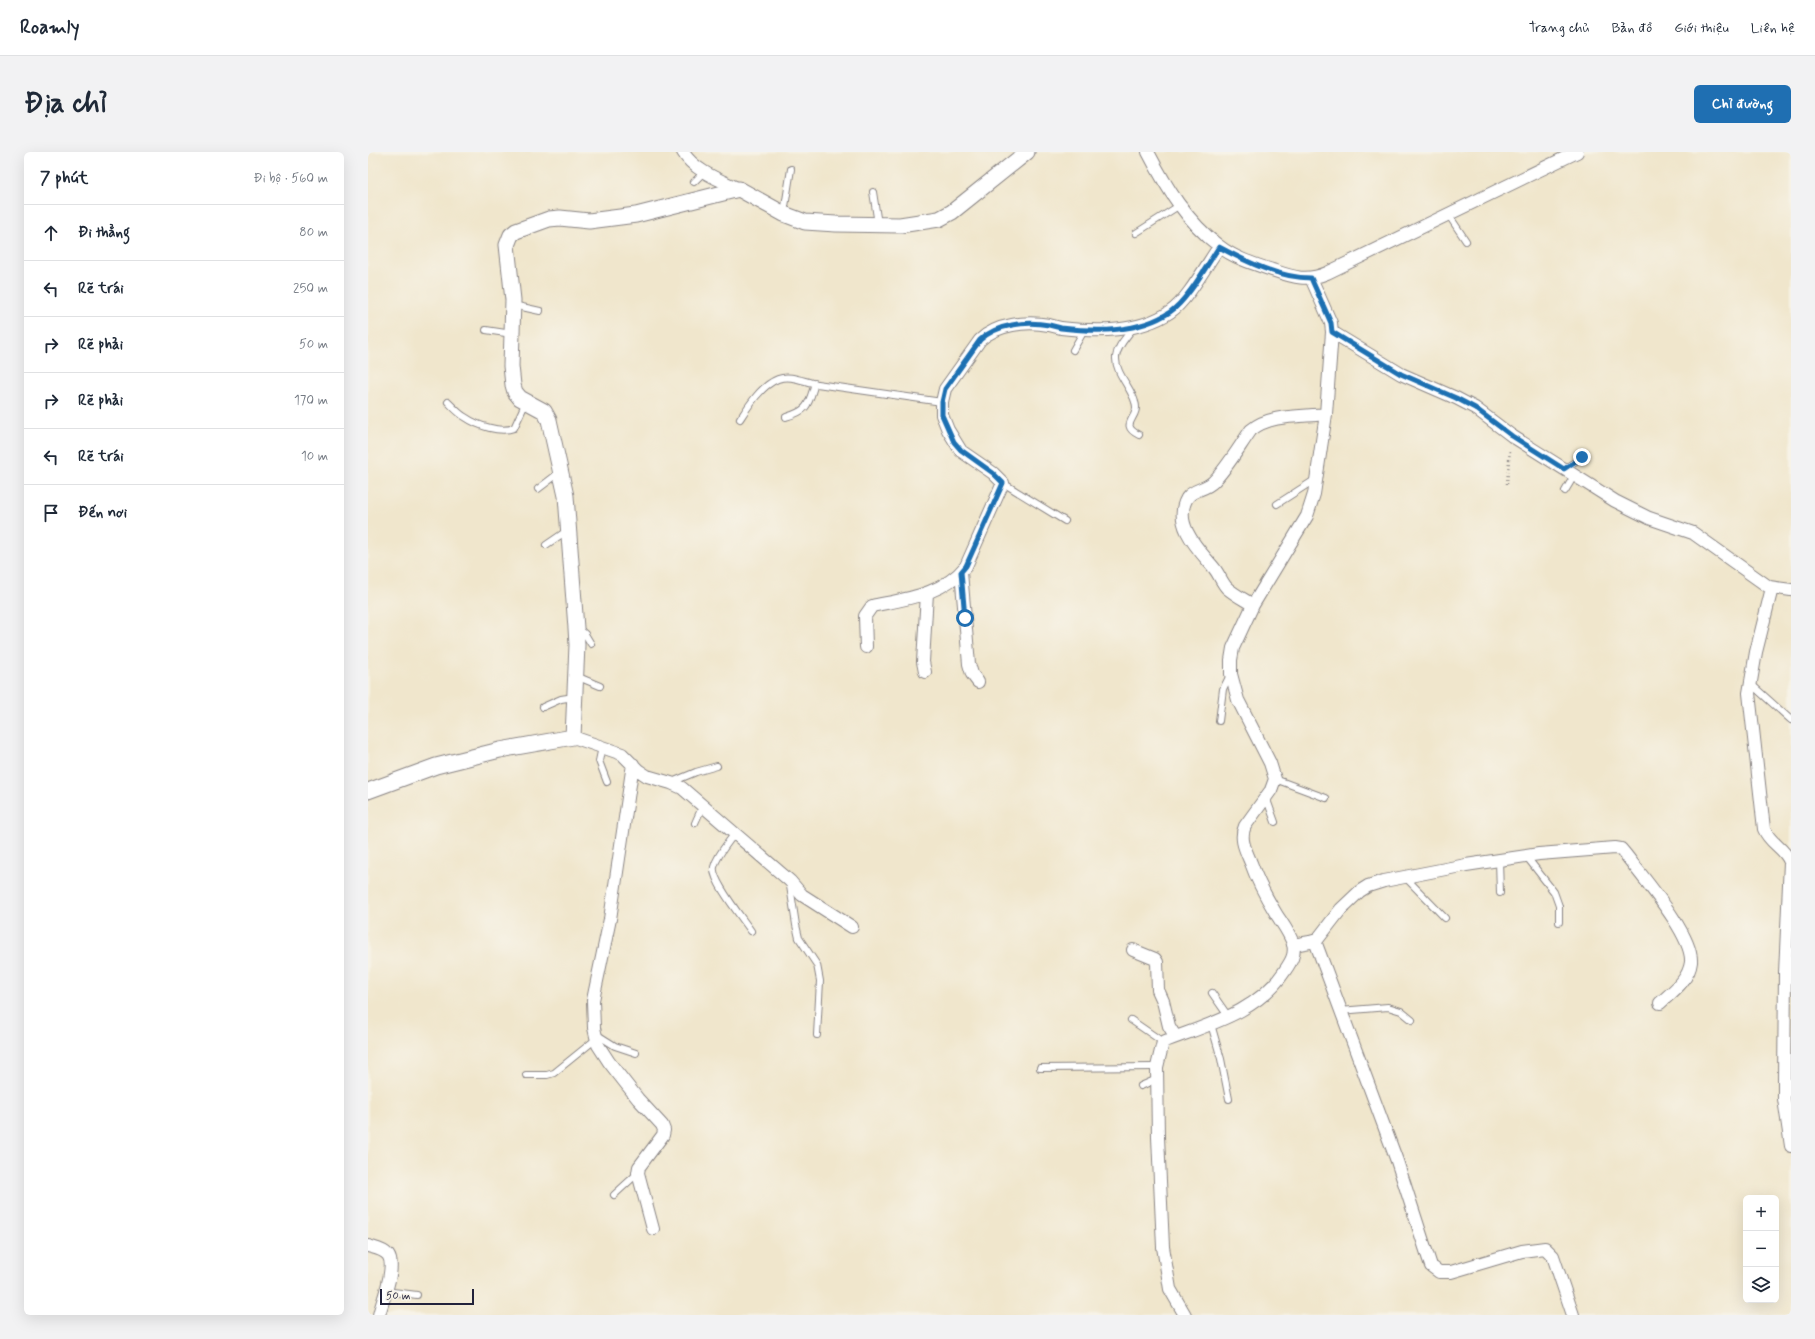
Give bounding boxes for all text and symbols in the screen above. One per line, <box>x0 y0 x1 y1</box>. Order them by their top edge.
text: Roamly <box>20 15 79 40</box>
text: Trang chủ <box>1529 19 1589 37</box>
text: Bản đồ <box>1611 19 1652 37</box>
text: Giới thiệu <box>1674 19 1729 37</box>
text: Liên hệ <box>1751 19 1795 37</box>
button: Chỉ đường <box>1694 85 1791 123</box>
text: Địa chỉ <box>24 86 107 123</box>
text: 7 phút <box>40 167 88 189</box>
text: Đi bộ · 560 m <box>254 170 328 187</box>
icon: ahead <box>40 222 62 244</box>
text: Đi thẳng <box>78 223 130 243</box>
text: 80 m <box>299 224 328 241</box>
icon: left <box>40 278 62 300</box>
text: Rẽ trái <box>78 279 124 299</box>
text: 250 m <box>293 280 328 297</box>
icon: right <box>40 334 62 356</box>
text: Rẽ phải <box>78 335 123 355</box>
text: 50 m <box>299 336 328 353</box>
icon: right <box>40 390 62 412</box>
text: Rẽ phải <box>78 391 123 411</box>
text: 170 m <box>294 392 328 409</box>
icon: left <box>40 446 62 468</box>
text: Rẽ trái <box>78 447 124 467</box>
text: 10 m <box>301 448 328 465</box>
route end <box>1573 448 1591 466</box>
icon: arrive <box>40 502 62 524</box>
text: Đến nơi <box>78 503 127 523</box>
route start <box>956 609 974 627</box>
map controls <box>1743 1195 1779 1303</box>
button: + <box>1743 1195 1779 1231</box>
button: − <box>1743 1231 1779 1267</box>
button: layers <box>1743 1267 1779 1303</box>
scale bar <box>380 1287 474 1306</box>
text: 50 m <box>386 1289 411 1303</box>

